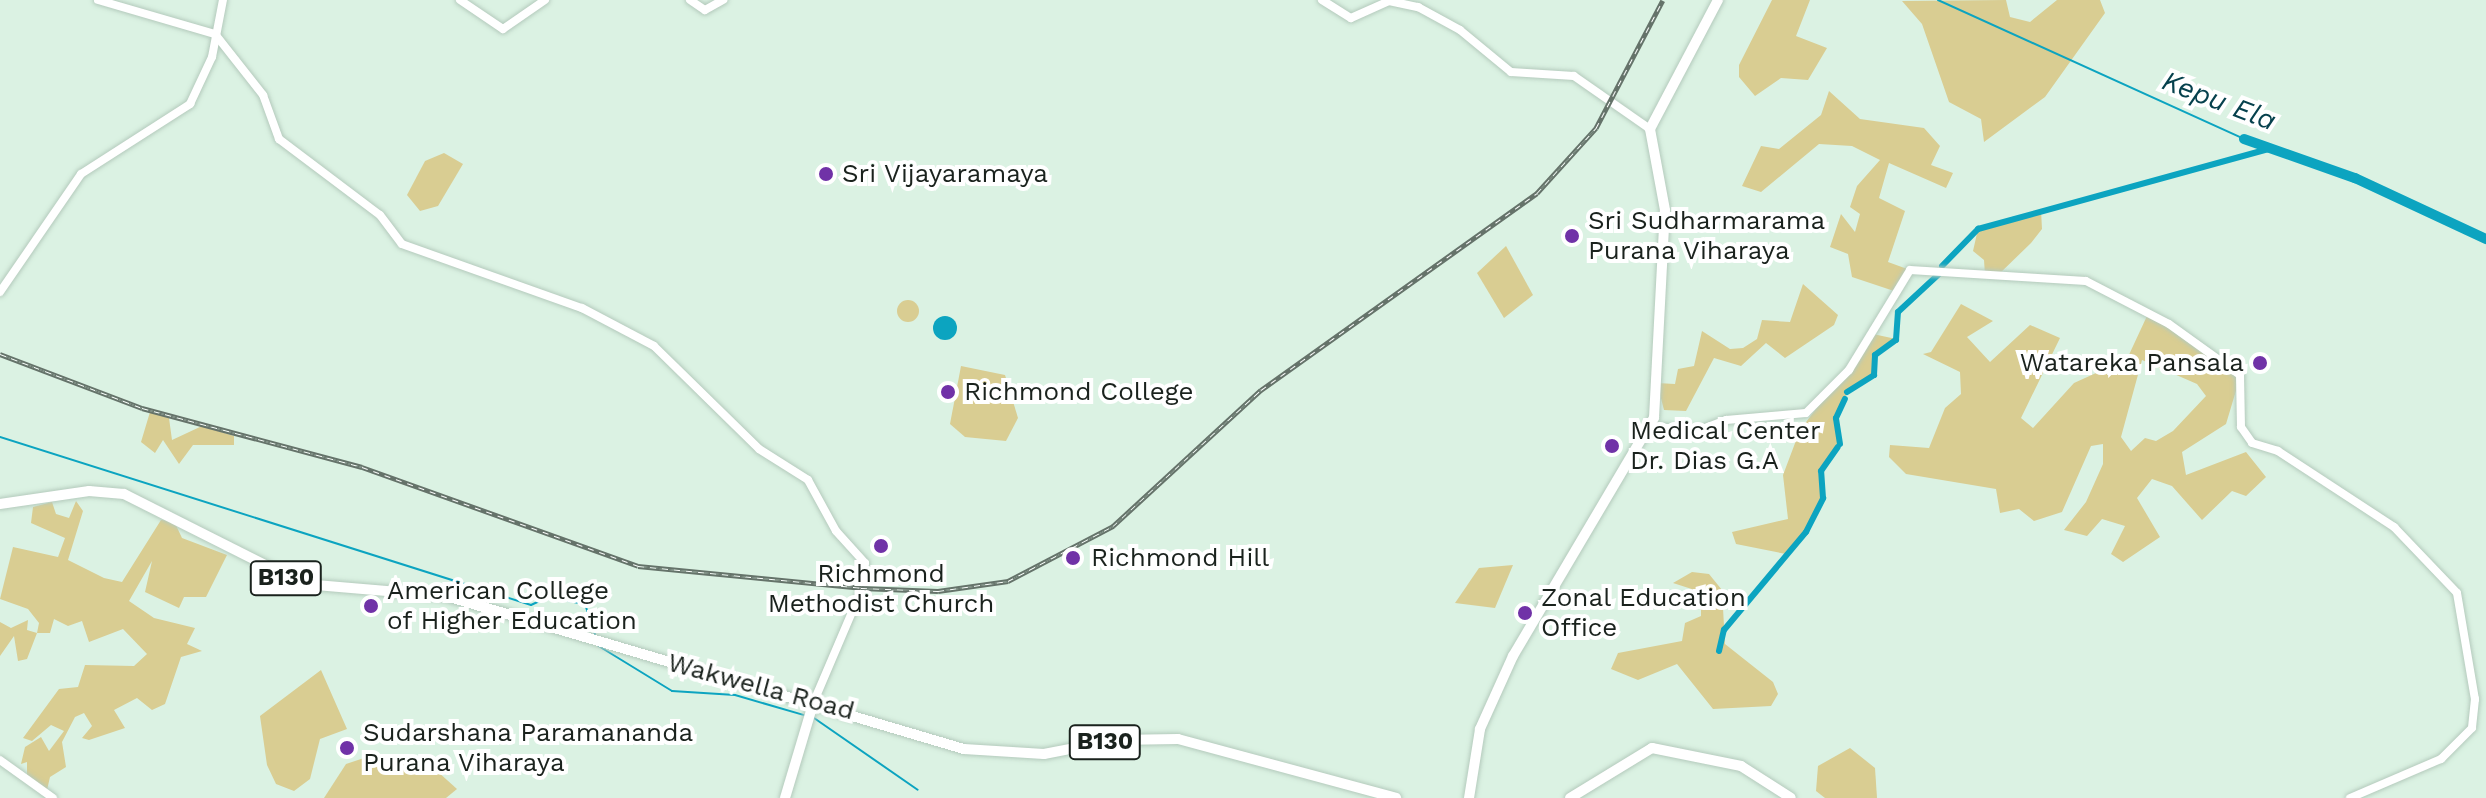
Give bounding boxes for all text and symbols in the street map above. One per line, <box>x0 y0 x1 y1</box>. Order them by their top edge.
water label: Kepu Ela <box>2157 64 2281 138</box>
place label: Sri Vijayaramaya <box>842 158 1049 190</box>
marker: Sri Vijayaramaya <box>817 165 835 183</box>
place label: Sri Sudharmarama Purana Viharaya <box>1588 205 1825 266</box>
marker: Sri Sudharmarama Purana Viharaya <box>1563 227 1581 245</box>
place label: Watareka Pansala <box>2019 347 2244 379</box>
marker: Watareka Pansala <box>2251 354 2269 372</box>
place label: Richmond College <box>964 376 1194 408</box>
marker: Richmond College <box>939 383 957 401</box>
place label: Medical Center Dr. Dias G.A <box>1630 415 1822 476</box>
marker: Medical Center Dr. Dias G.A <box>1601 435 1623 457</box>
marker: Richmond Methodist Church <box>872 537 890 555</box>
place label: Richmond Hill <box>1091 542 1269 574</box>
marker: Richmond Hill <box>1062 547 1084 569</box>
road number: B130 <box>248 558 324 598</box>
place label: Richmond Methodist Church <box>768 558 994 620</box>
place label: American College of Higher Education <box>387 575 639 636</box>
place label: Zonal Education Office <box>1541 582 1747 644</box>
marker: American College of Higher Education <box>362 597 380 615</box>
marker: Zonal Education Office <box>1516 604 1534 622</box>
street label: Wakwella Road <box>664 647 858 727</box>
place label: Sudarshana Paramananda Purana Viharaya <box>363 717 694 778</box>
road number: B130 <box>1067 722 1143 762</box>
marker: Sudarshana Paramananda Purana Viharaya <box>338 739 356 757</box>

